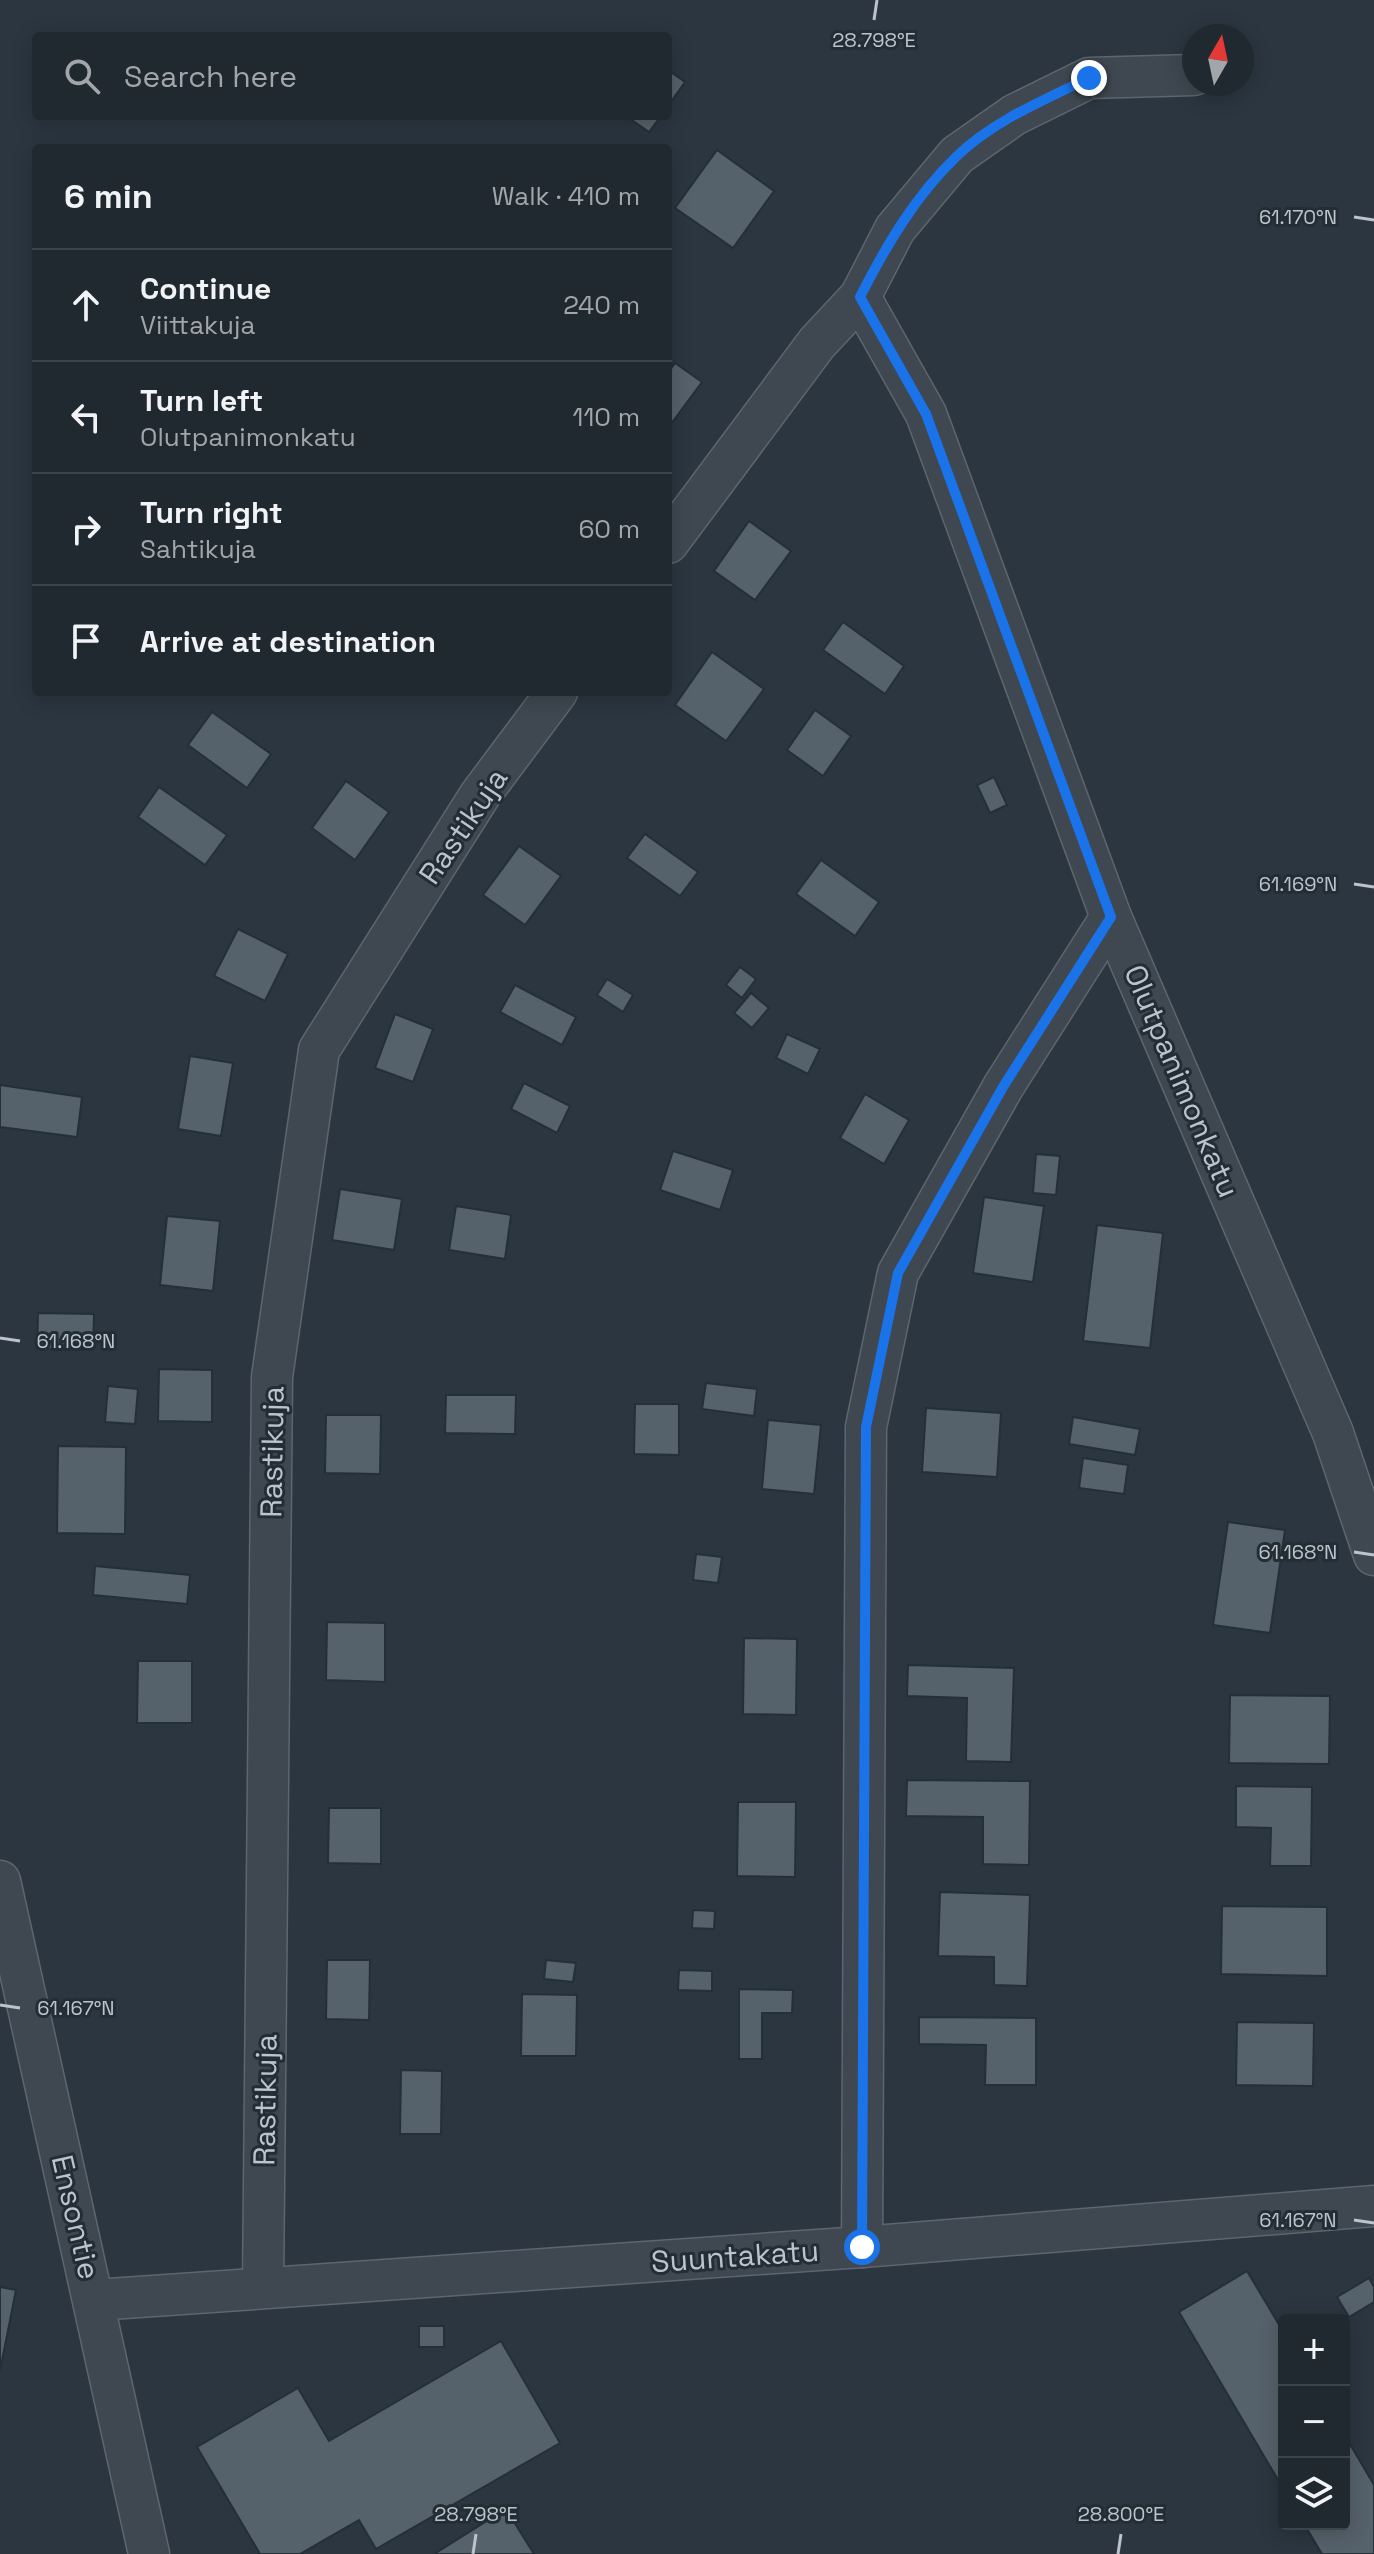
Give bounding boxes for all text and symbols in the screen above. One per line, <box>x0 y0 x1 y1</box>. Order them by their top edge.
north arrow <box>1182 24 1254 96</box>
text: 28.798°E <box>832 27 916 53</box>
search box <box>32 32 672 120</box>
icon: search <box>60 54 104 98</box>
text: Search here <box>124 57 297 96</box>
route end <box>1071 60 1107 96</box>
text: 6 min <box>64 175 153 218</box>
text: Walk · 410 m <box>492 179 640 213</box>
text: 61.170°N <box>1259 204 1337 230</box>
text: Continue <box>140 269 271 308</box>
icon: ahead <box>64 283 108 327</box>
text: 240 m <box>563 288 640 322</box>
text: Viittakuja <box>140 308 255 342</box>
text: Turn left <box>140 381 263 420</box>
icon: left <box>64 395 108 439</box>
text: 110 m <box>573 400 640 434</box>
text: Olutpanimonkatu <box>140 420 356 454</box>
text: Turn right <box>140 493 283 532</box>
icon: right <box>64 507 108 551</box>
text: 60 m <box>578 512 640 546</box>
text: Sahtikuja <box>140 532 256 566</box>
icon: arrive <box>64 619 108 663</box>
text: Arrive at destination <box>140 622 436 661</box>
street label: Rastikuja <box>410 760 516 892</box>
text: 61.169°N <box>1259 871 1337 897</box>
street label: Olutpanimonkatu <box>1115 959 1249 1203</box>
text: 61.168°N <box>37 1328 115 1354</box>
street label: Rastikuja <box>251 1386 293 1518</box>
text: 61.168°N <box>1259 1539 1337 1565</box>
text: 61.167°N <box>37 1995 115 2021</box>
street label: Rastikuja <box>244 2034 286 2166</box>
street label: Ensontie <box>43 2151 109 2283</box>
text: 61.167°N <box>1259 2207 1337 2233</box>
route start <box>844 2229 880 2265</box>
street label: Suuntakatu <box>650 2231 820 2281</box>
map controls <box>1278 2314 1350 2530</box>
button: + <box>1278 2314 1350 2386</box>
button: − <box>1278 2386 1350 2458</box>
button: layers <box>1278 2458 1350 2530</box>
text: 28.798°E <box>434 2501 518 2527</box>
text: 28.800°E <box>1078 2501 1164 2527</box>

